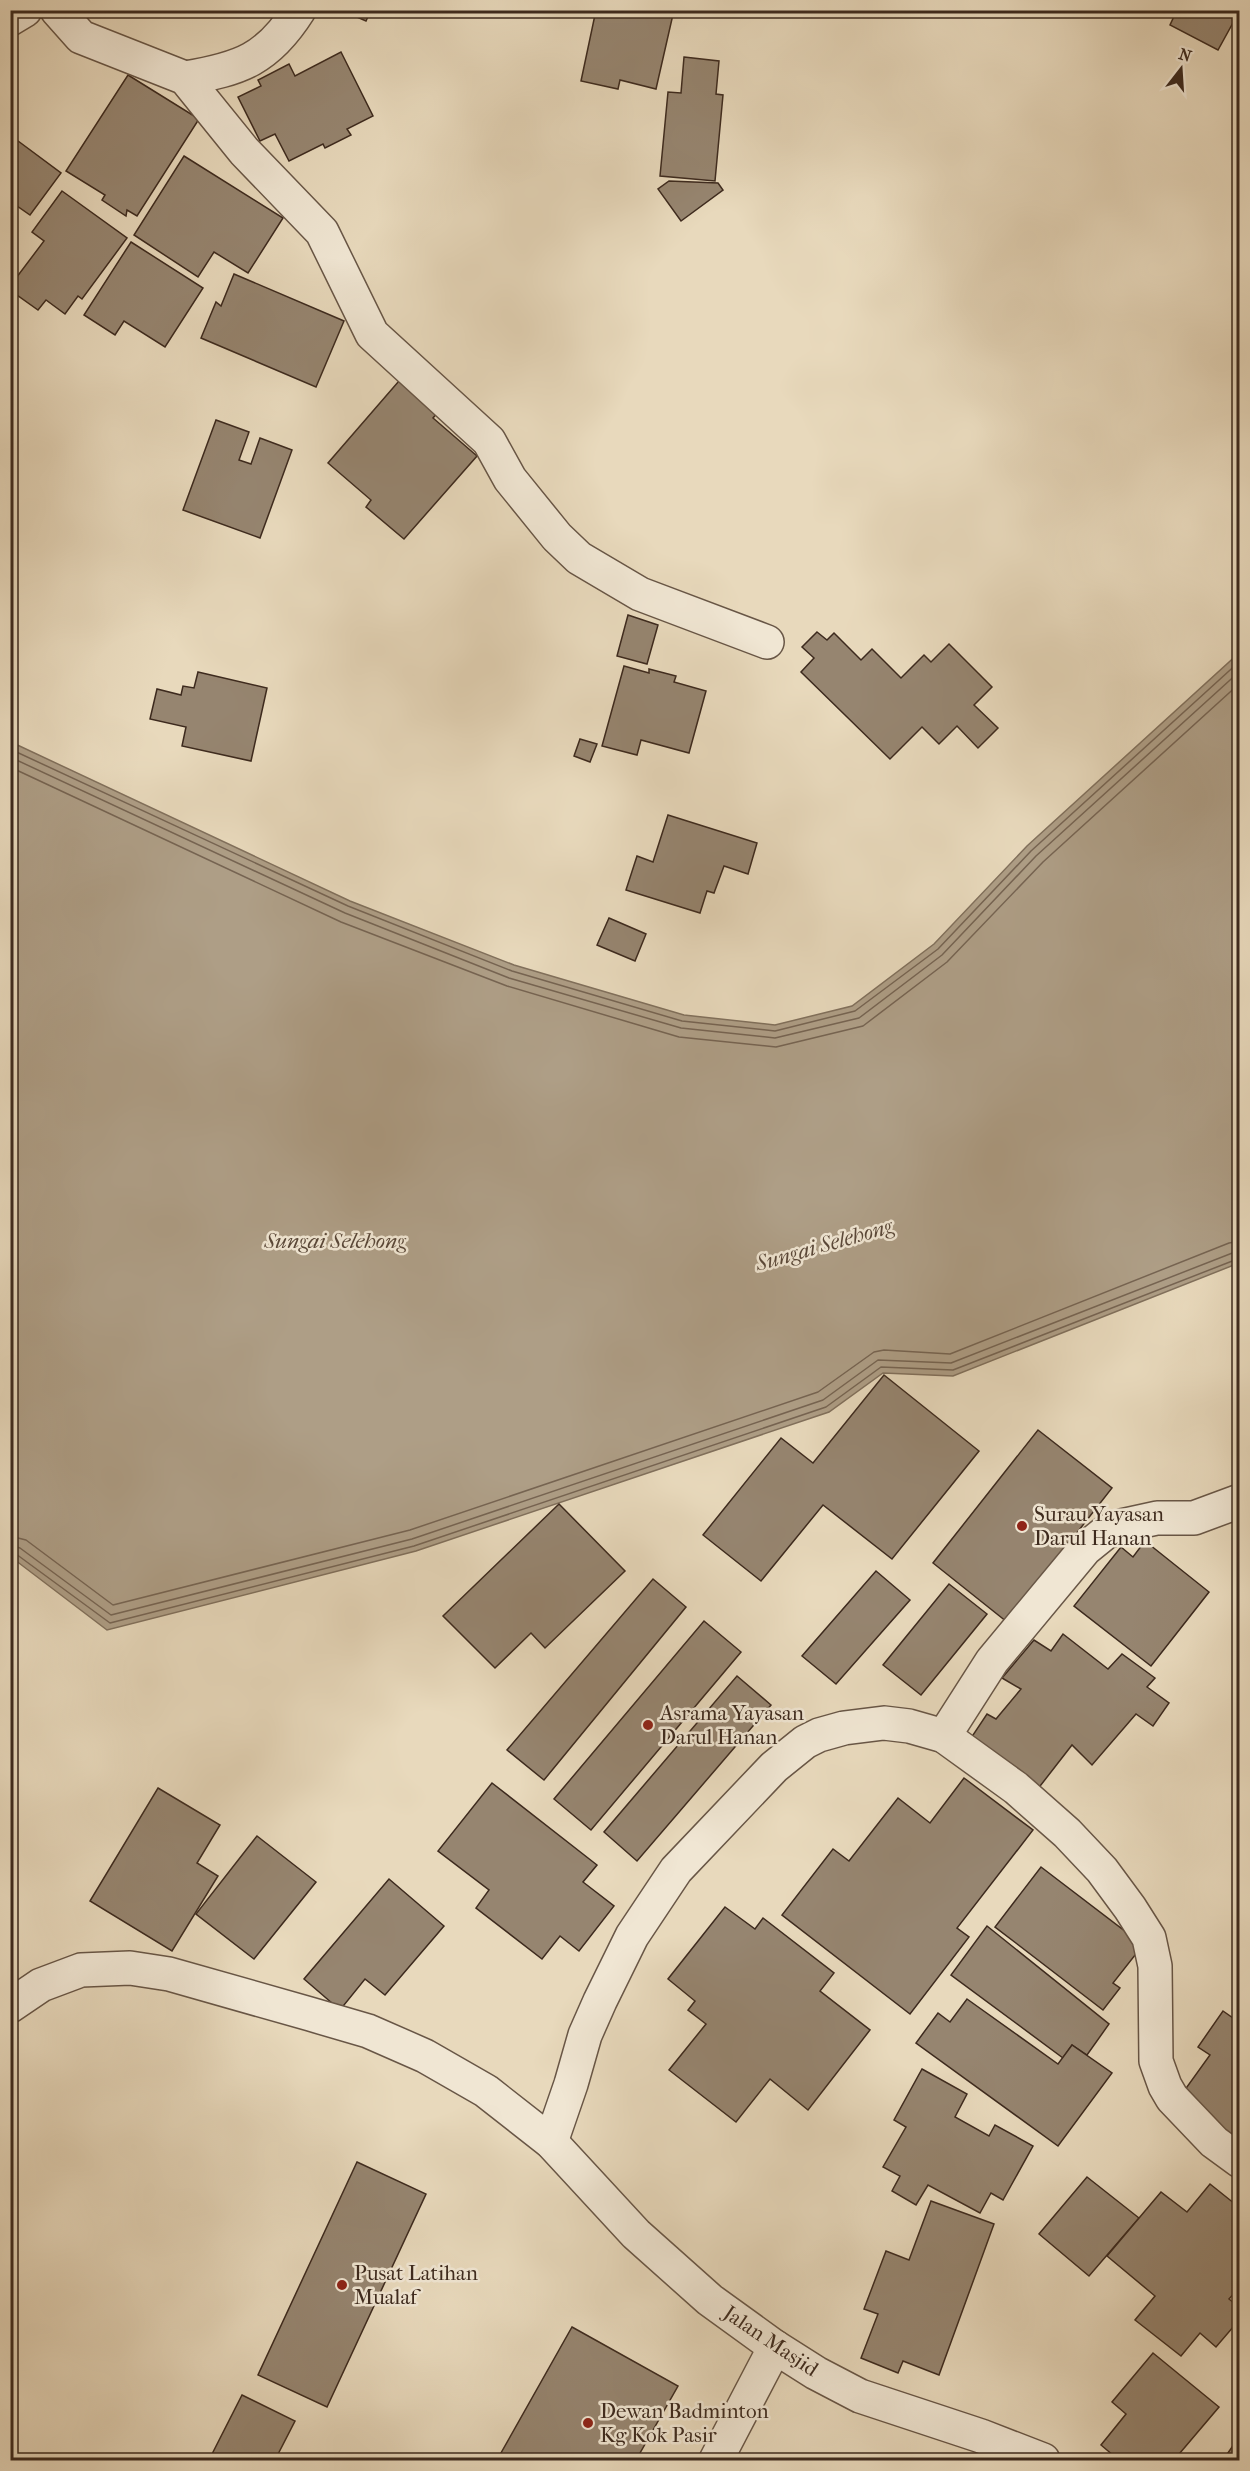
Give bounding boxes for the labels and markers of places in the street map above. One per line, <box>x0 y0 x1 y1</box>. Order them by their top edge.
place label: Surau Yayasan Darul Hanan <box>1034 1502 1164 1550</box>
marker: Surau Yayasan Darul Hanan <box>1015 1519 1029 1533</box>
place label: Asrama Yayasan Darul Hanan <box>659 1701 804 1749</box>
marker: Asrama Yayasan Darul Hanan <box>641 1718 655 1732</box>
place label: Pusat Latihan Mualaf <box>354 2261 478 2309</box>
marker: Pusat Latihan Mualaf <box>335 2278 349 2292</box>
place label: Dewan Badminton Kg Kok Pasir <box>600 2399 769 2447</box>
marker: Dewan Badminton Kg Kok Pasir <box>581 2416 595 2430</box>

